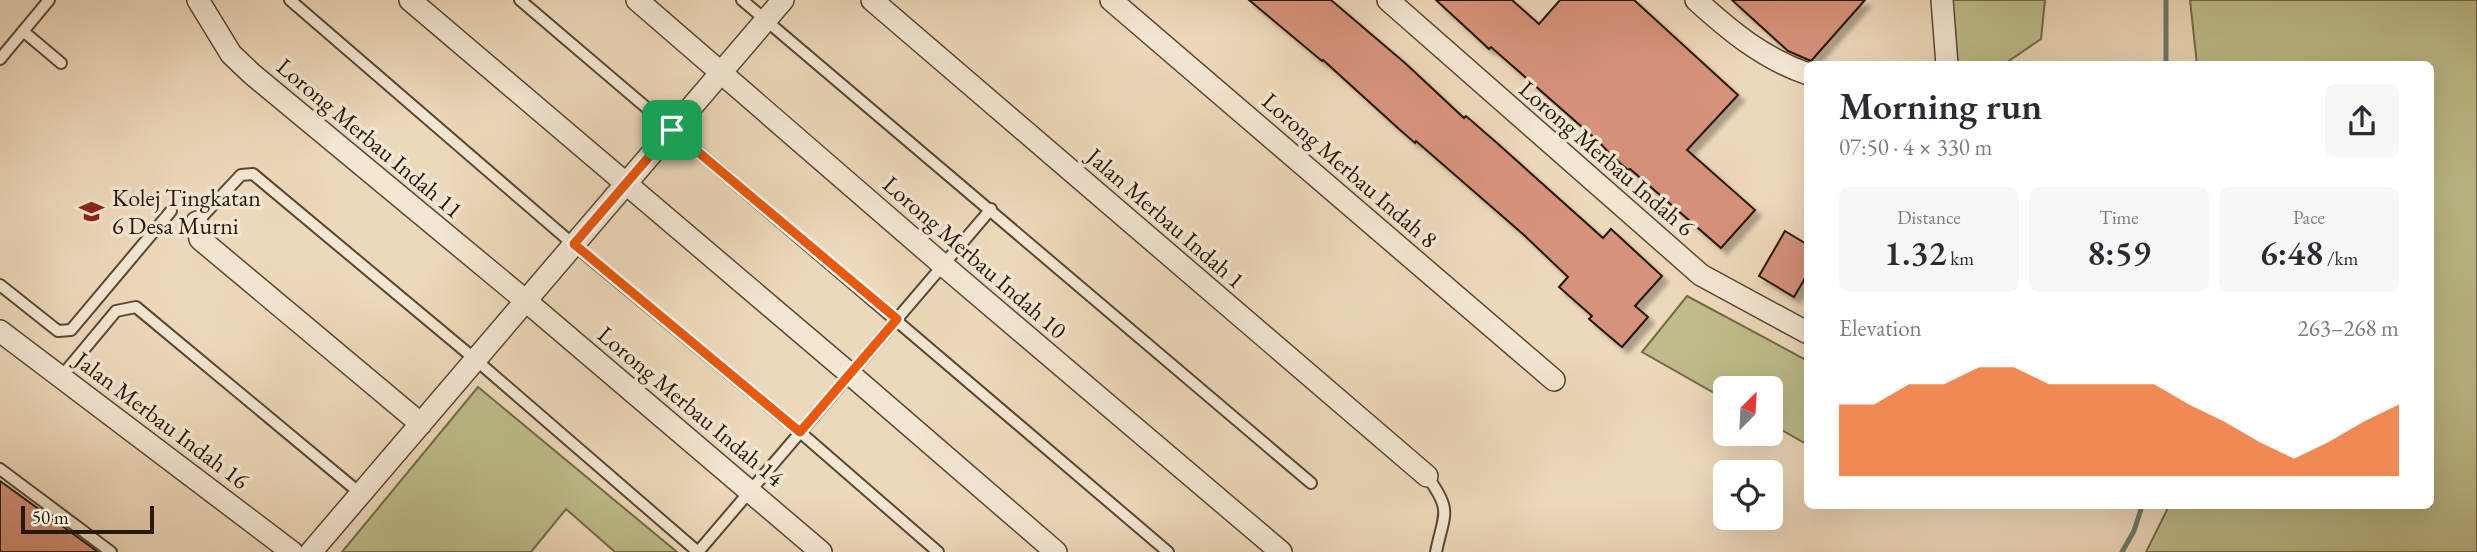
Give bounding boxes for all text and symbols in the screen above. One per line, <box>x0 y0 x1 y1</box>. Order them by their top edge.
street label: Lorong Merbau Indah 11 <box>270 51 470 225</box>
street label: Lorong Merbau Indah 6 <box>1513 73 1701 243</box>
text: Morning run <box>1839 81 2042 130</box>
button: share <box>2325 84 2399 158</box>
street label: Lorong Merbau Indah 8 <box>1256 85 1444 255</box>
pin <box>642 100 702 160</box>
icon: arrive <box>653 111 691 149</box>
text: 07:50 · 4 × 330 m <box>1839 132 1992 162</box>
street label: Jalan Merbau Indah 1 <box>1079 140 1251 295</box>
street label: Lorong Merbau Indah 10 <box>877 169 1073 345</box>
place label: Kolej Tingkatan 6 Desa Murni <box>112 182 261 241</box>
school or university icon: Kolej Tingkatan 6 Desa Murni <box>78 197 106 225</box>
text: Distance <box>1897 205 1961 230</box>
text: Time <box>2099 205 2139 230</box>
text: Pace <box>2293 205 2325 230</box>
text: 1.32 <box>1884 230 1946 275</box>
text: 8:59 <box>2087 230 2151 275</box>
text: 6:48 <box>2260 230 2323 275</box>
text: km <box>1946 246 1974 271</box>
text: /km <box>2323 246 2358 271</box>
text: Elevation <box>1839 313 1922 343</box>
text: 263–268 m <box>2298 313 2399 343</box>
street label: Lorong Merbau Indah 14 <box>591 319 791 493</box>
street label: Jalan Merbau Indah 16 <box>67 343 255 496</box>
north arrow <box>1713 376 1783 446</box>
map controls <box>1713 376 1783 530</box>
button: locate <box>1713 460 1783 530</box>
scale bar <box>21 503 154 535</box>
text: 50 m <box>32 505 69 530</box>

